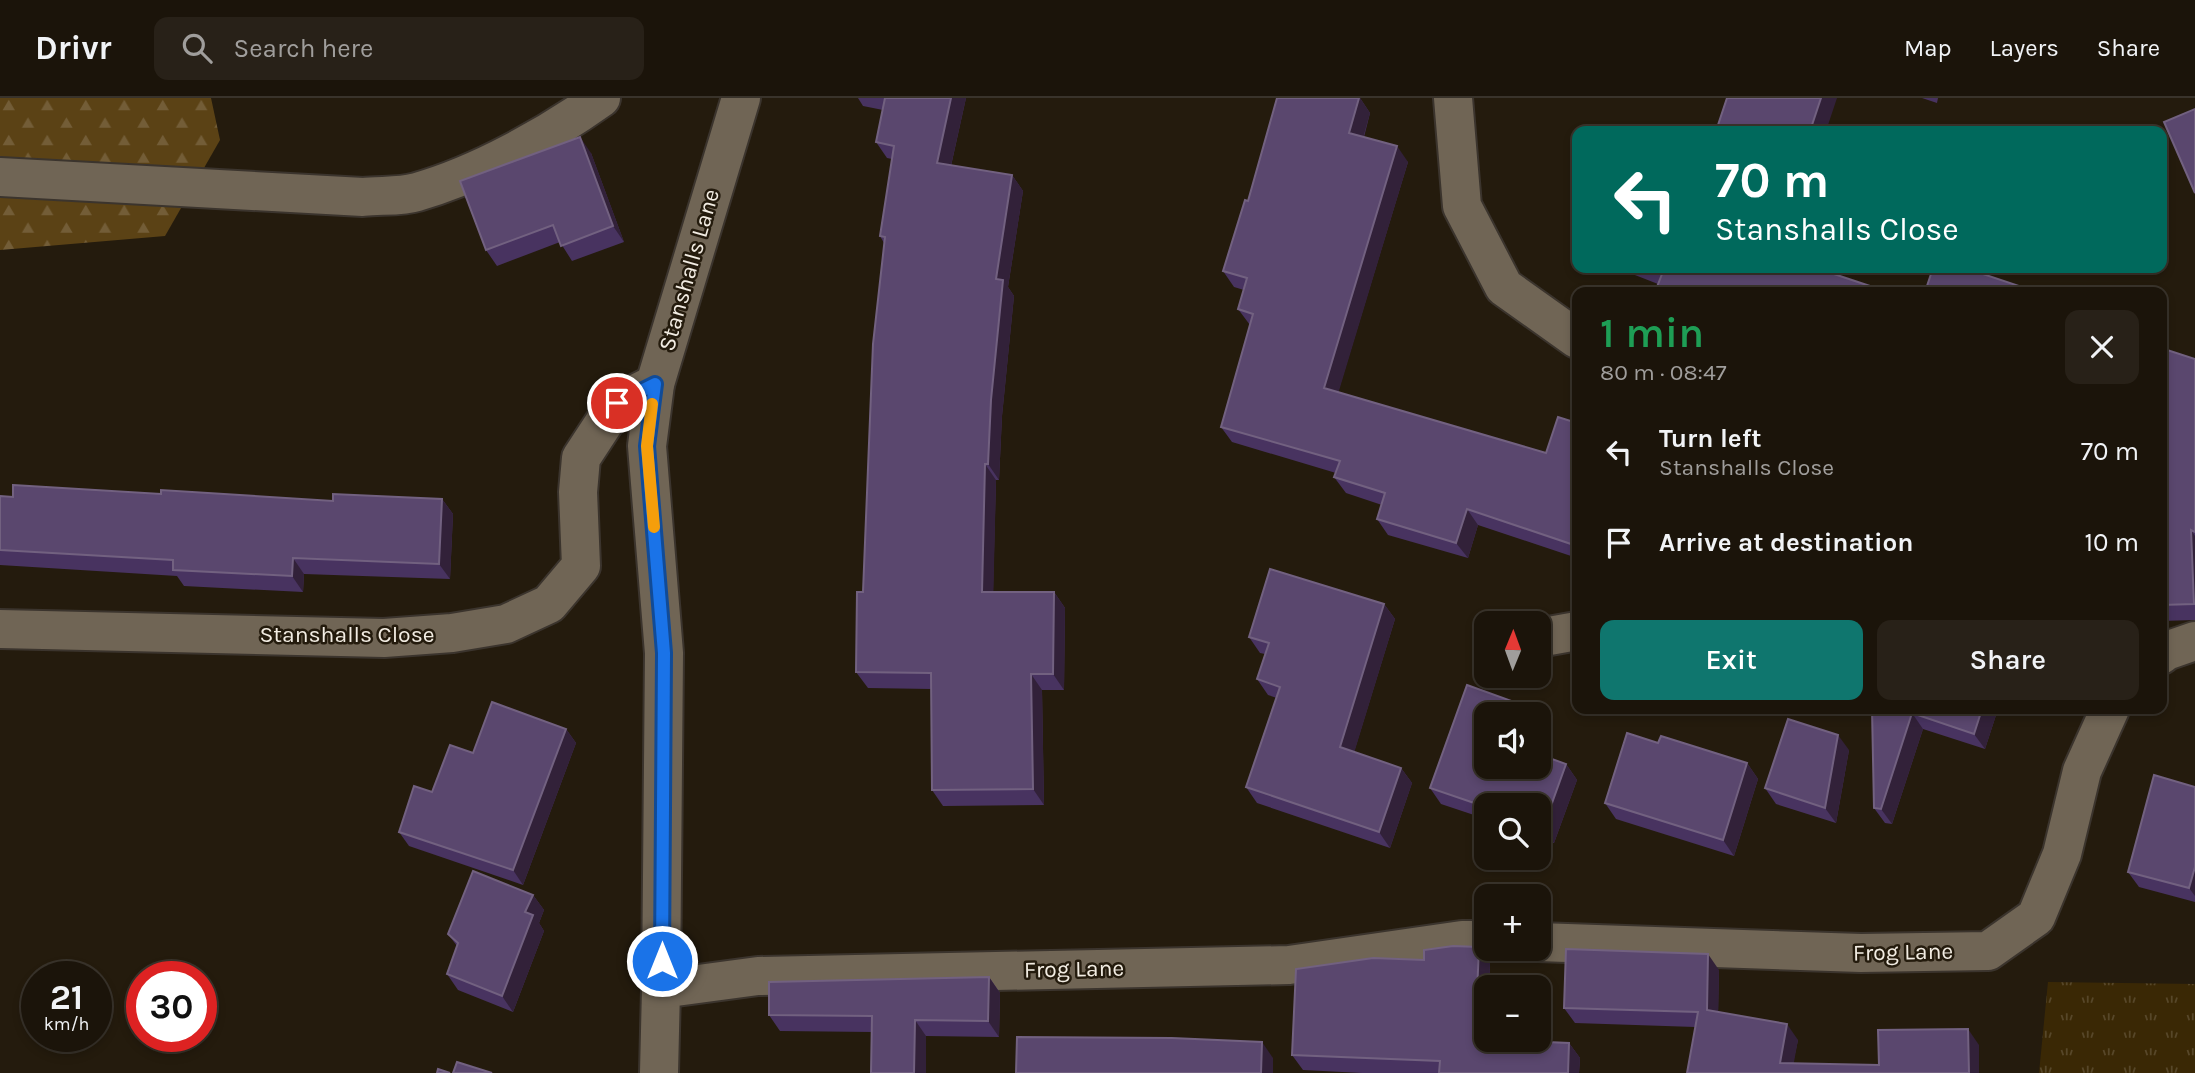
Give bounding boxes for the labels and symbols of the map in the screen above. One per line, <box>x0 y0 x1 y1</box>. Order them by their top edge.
street label: Stanshalls Lane <box>653 186 725 354</box>
pin <box>587 373 647 433</box>
north arrow <box>1474 611 1550 688</box>
street label: Stanshalls Close <box>259 621 435 648</box>
position arrow <box>625 924 699 998</box>
street label: Frog Lane <box>1853 938 1953 966</box>
street label: Frog Lane <box>1024 955 1124 983</box>
speed limit sign: 30 <box>126 961 217 1052</box>

